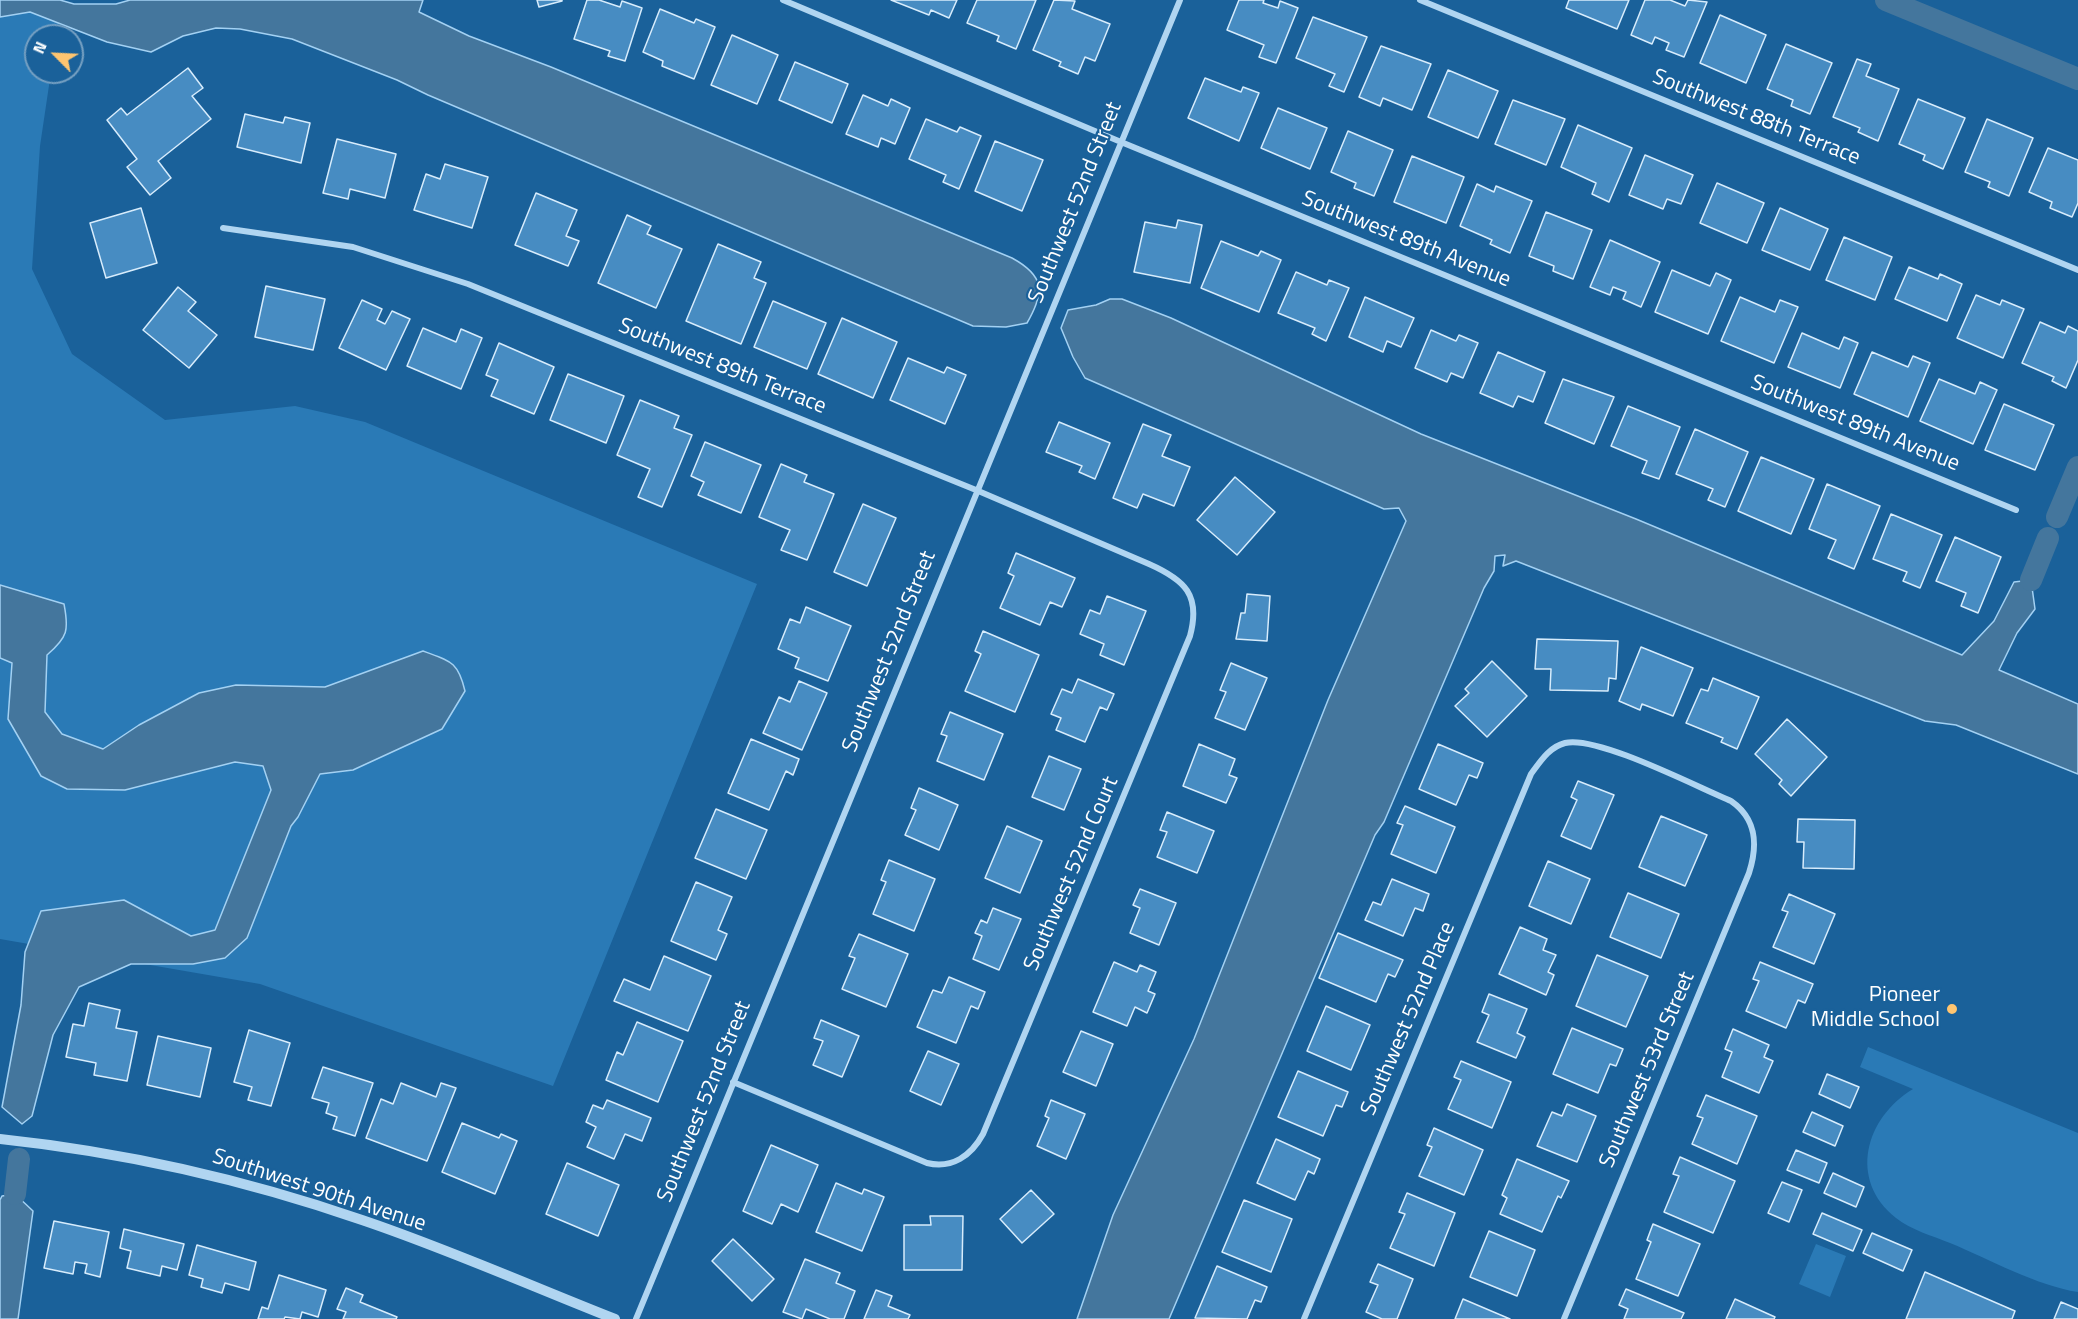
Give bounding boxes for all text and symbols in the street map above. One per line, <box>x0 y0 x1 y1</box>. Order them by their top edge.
north arrow <box>24 24 84 84</box>
text: N <box>26 38 53 57</box>
street label: Southwest 88th Terrace <box>1648 64 1864 172</box>
street label: Southwest 52nd Street <box>1024 98 1128 308</box>
street label: Southwest 89th Avenue <box>1298 186 1514 294</box>
street label: Southwest 89th Terrace <box>614 313 830 421</box>
street label: Southwest 89th Avenue <box>1747 370 1963 478</box>
street label: Southwest 52nd Street <box>838 547 942 757</box>
street label: Southwest 52nd Court <box>1019 773 1125 975</box>
street label: Southwest 52nd Place <box>1356 918 1462 1120</box>
street label: Southwest 53rd Street <box>1595 968 1701 1172</box>
place label: Pioneer Middle School <box>1811 983 1940 1034</box>
street label: Southwest 52nd Street <box>653 997 757 1207</box>
marker: Pioneer Middle School <box>1945 1002 1959 1016</box>
street label: Southwest 90th Avenue <box>209 1144 429 1238</box>

